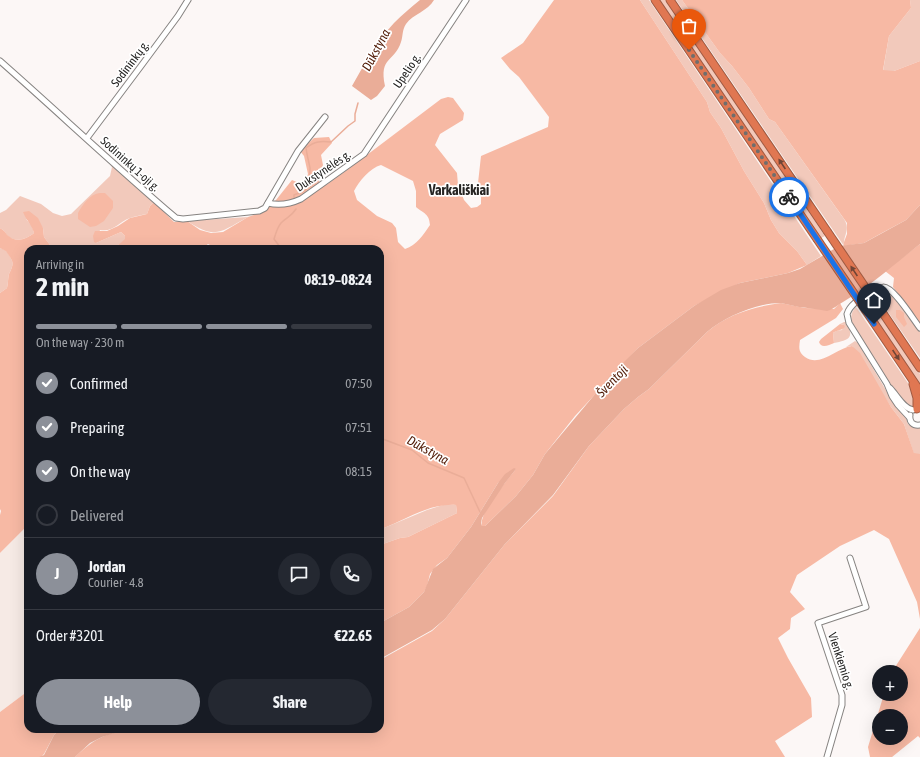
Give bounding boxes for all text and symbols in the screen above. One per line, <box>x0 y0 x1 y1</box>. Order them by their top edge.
pin <box>672 9 706 50</box>
icon: bag <box>678 15 700 37</box>
water label: Dūkstyna <box>359 26 393 74</box>
street label: Sodininkų g. <box>108 38 152 90</box>
street label: Upelio g. <box>390 51 424 91</box>
street label: Sodininkų 1-oji g. <box>98 134 162 194</box>
street label: Dukstynėlės g. <box>293 147 353 195</box>
one-way arrow <box>778 159 786 169</box>
courier <box>769 177 809 217</box>
district label: Varkališkiai <box>428 182 489 198</box>
icon: bike <box>778 186 800 208</box>
text: Arriving in <box>36 257 84 272</box>
one-way arrow <box>850 265 858 276</box>
text: 08:19–08:24 <box>304 271 372 288</box>
text: 2 min <box>36 272 89 302</box>
pin <box>857 283 891 324</box>
icon: home <box>863 289 885 311</box>
text: On the way · 230 m <box>36 335 124 350</box>
one-way arrow <box>892 349 900 360</box>
water label: Šventoji <box>593 362 631 401</box>
icon: check <box>36 372 58 394</box>
text: Confirmed <box>70 375 128 392</box>
text: 07:50 <box>345 376 372 391</box>
icon: check <box>36 416 58 438</box>
text: Preparing <box>70 419 124 436</box>
text: 07:51 <box>345 420 372 435</box>
water label: Dūkstyna <box>405 432 451 468</box>
icon: check <box>36 460 58 482</box>
text: On the way <box>70 463 131 480</box>
text: 08:15 <box>345 464 372 479</box>
text: Delivered <box>70 507 124 524</box>
button: chat <box>278 553 320 595</box>
button: phone <box>330 553 372 595</box>
text: Jordan <box>88 558 126 575</box>
text: J <box>55 565 59 582</box>
text: Courier · 4.8 <box>88 575 144 590</box>
text: Order #3201 <box>36 627 104 644</box>
text: €22.65 <box>334 627 372 644</box>
street label: Vienkiemio g. <box>825 631 857 691</box>
map controls <box>872 665 908 745</box>
button: + <box>872 665 908 701</box>
button: Help <box>36 679 200 725</box>
button: Share <box>208 679 372 725</box>
button: − <box>872 709 908 745</box>

